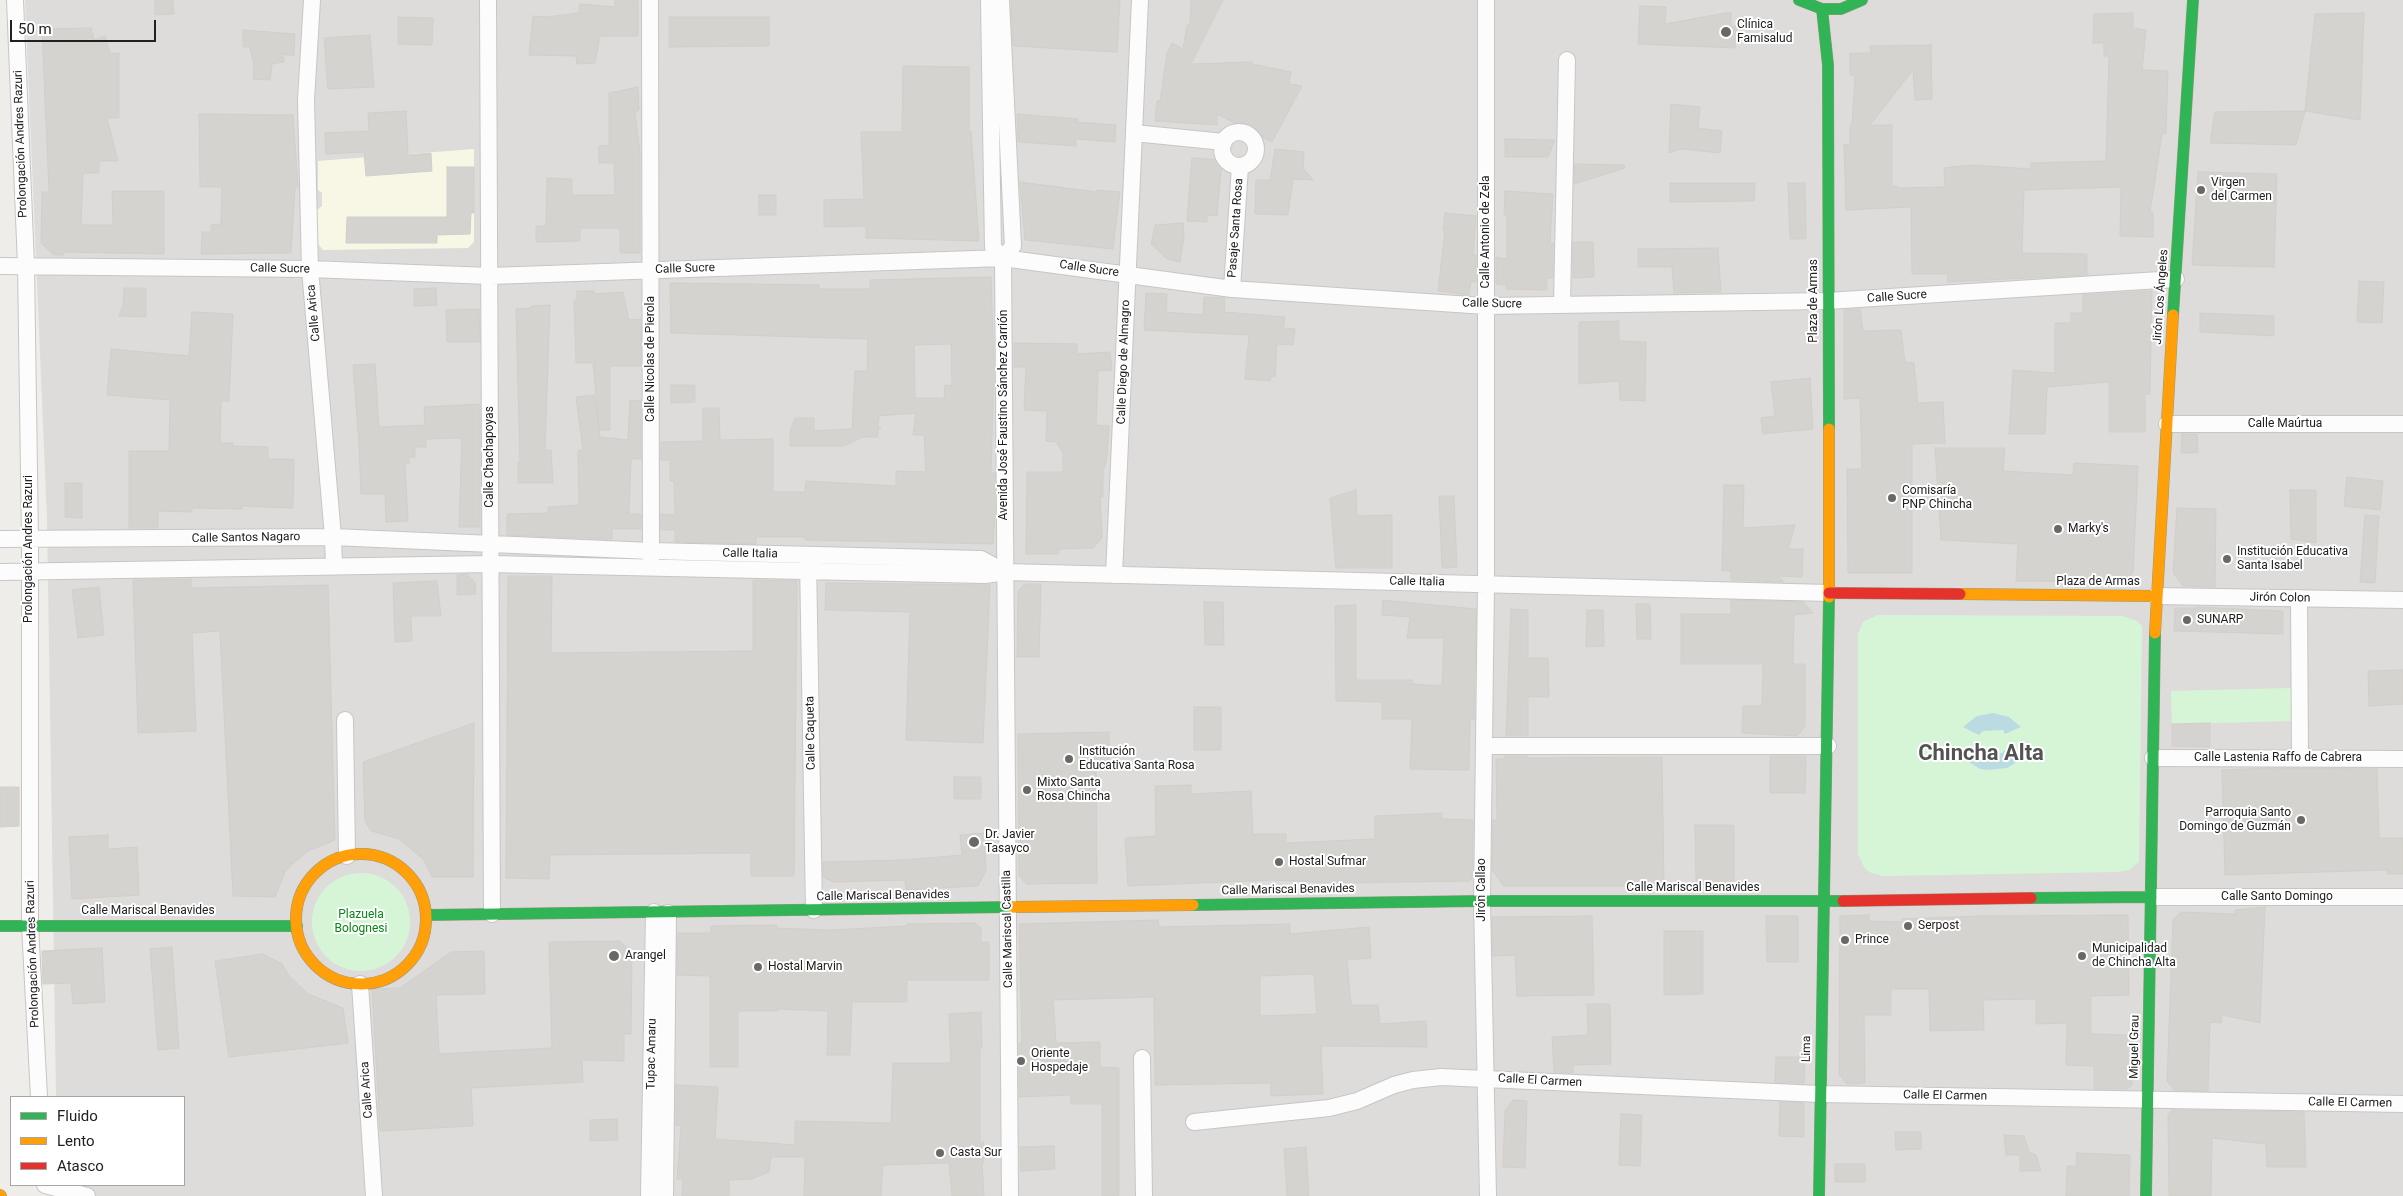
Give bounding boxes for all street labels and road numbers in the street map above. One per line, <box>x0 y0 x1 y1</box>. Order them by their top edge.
street label: Prolongación Andres Razuri <box>11 70 31 218</box>
street label: Calle Antonio de Zela <box>1479 176 1493 288</box>
street label: Pasaje Santa Rosa <box>1225 178 1247 278</box>
street label: Jirón Los Ángeles <box>2150 249 2172 345</box>
street label: Calle Sucre <box>1058 258 1120 280</box>
street label: Plaza de Armas <box>1807 259 1821 343</box>
street label: Calle Sucre <box>250 261 310 277</box>
street label: Calle Sucre <box>655 261 715 277</box>
street label: Calle Arica <box>304 284 324 342</box>
street label: Calle Sucre <box>1867 288 1927 306</box>
street label: Calle Nicolas de Pierola <box>644 296 658 422</box>
street label: Calle Sucre <box>1462 296 1522 312</box>
street label: Calle Diego de Almagro <box>1115 299 1133 425</box>
street label: Avenida José Faustino Sánchez Carrión <box>997 310 1011 520</box>
street label: Calle Chachapoyas <box>483 406 497 508</box>
street label: Calle Maúrtua <box>2248 417 2322 431</box>
street label: Prolongación Andres Razuri <box>22 475 36 623</box>
street label: Calle Santos Nagaro <box>192 530 300 546</box>
street label: Calle Italia <box>722 546 778 562</box>
street label: Calle Italia <box>1389 574 1445 590</box>
street label: Plaza de Armas <box>2056 575 2140 589</box>
street label: Jirón Colon <box>2249 590 2311 606</box>
street label: Calle Caqueta <box>803 696 819 770</box>
street label: Calle Lastenia Raffo de Cabrera <box>2194 751 2362 765</box>
street label: Jirón Callao <box>1475 858 1489 922</box>
street label: Calle Mariscal Castilla <box>1000 870 1016 988</box>
street label: Prolongación Andres Razuri <box>23 880 43 1028</box>
street label: Calle Mariscal Benavides <box>1626 881 1760 895</box>
street label: Calle Mariscal Benavides <box>1221 882 1355 898</box>
street label: Calle Mariscal Benavides <box>816 888 950 904</box>
street label: Calle Santo Domingo <box>2221 890 2333 904</box>
street label: Calle Mariscal Benavides <box>81 904 215 918</box>
street label: Miguel Grau <box>2127 1015 2143 1079</box>
street label: Tupac Amaru <box>644 1018 660 1090</box>
street label: Lima <box>1800 1036 1814 1062</box>
street label: Calle Arica <box>358 1061 376 1119</box>
street label: Calle El Carmen <box>1498 1072 1582 1090</box>
street label: Calle El Carmen <box>1903 1088 1987 1104</box>
street label: Calle El Carmen <box>2308 1095 2392 1111</box>

